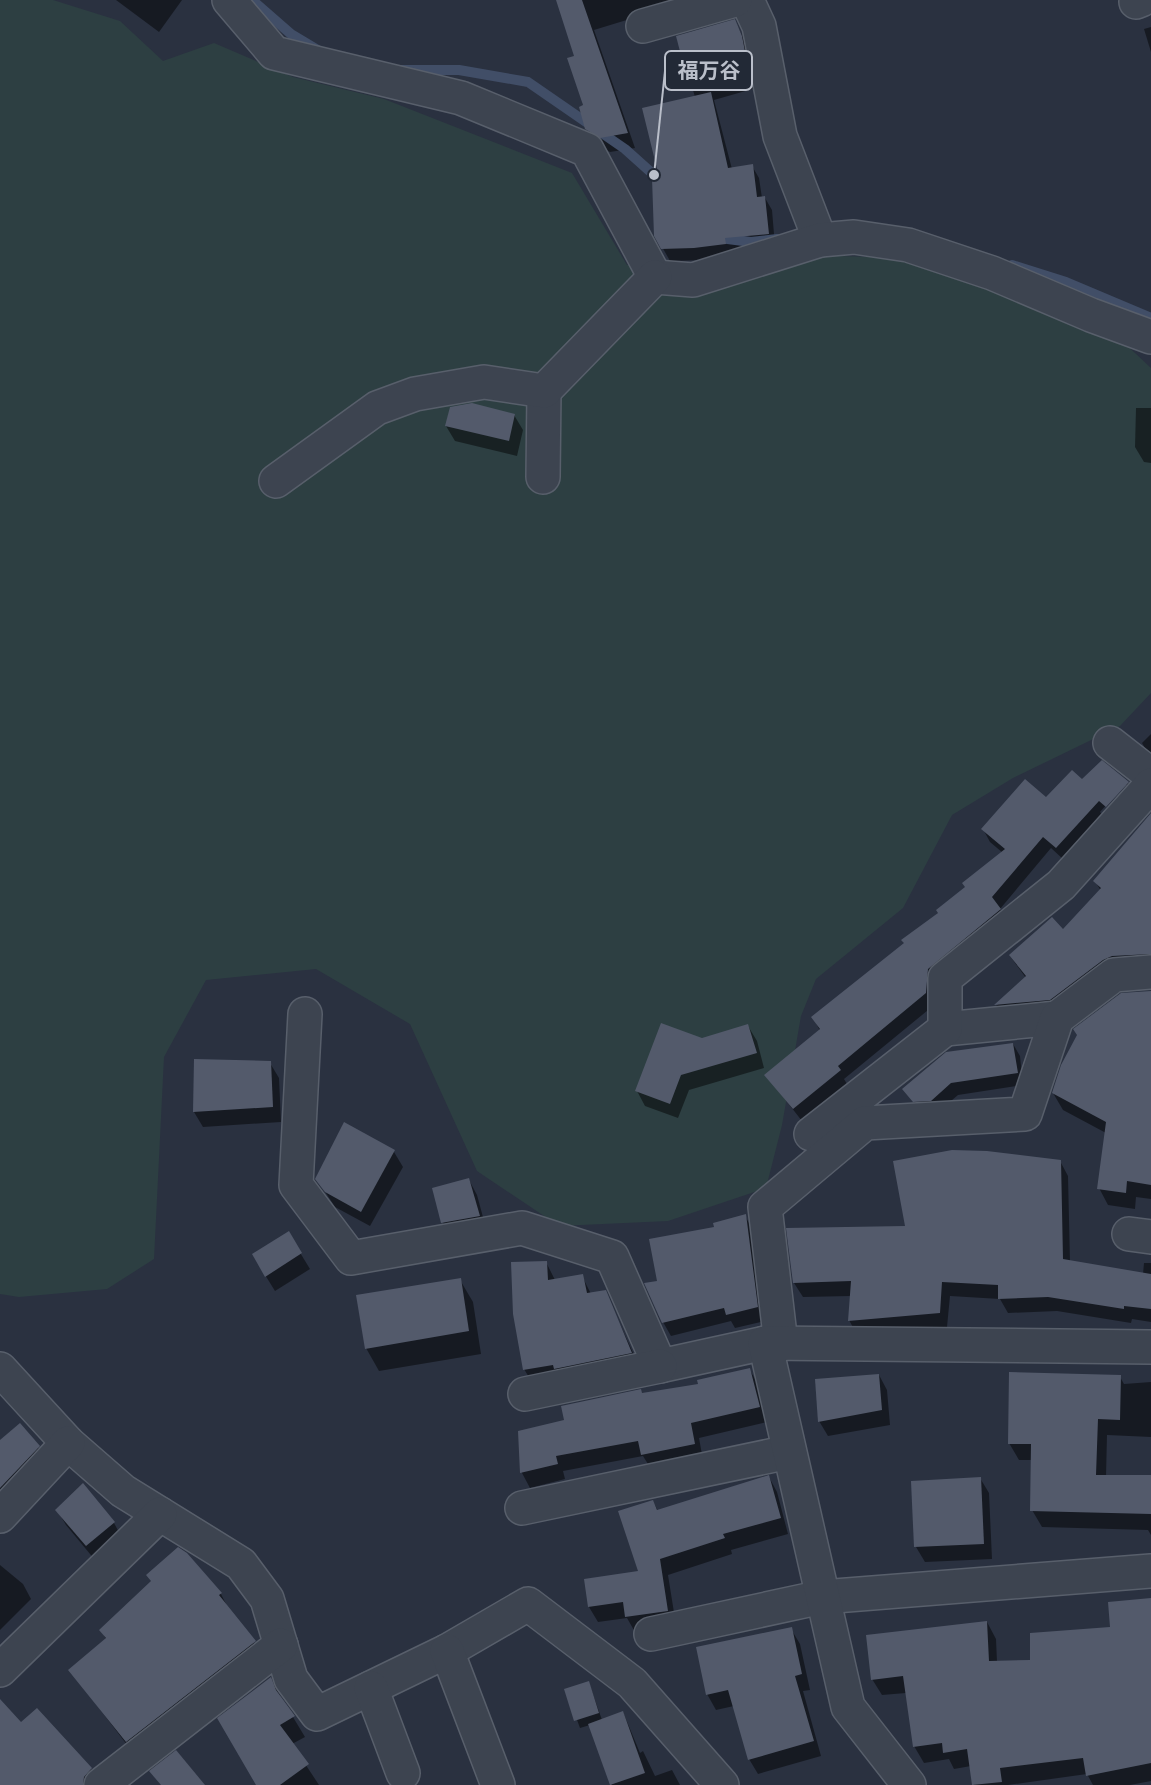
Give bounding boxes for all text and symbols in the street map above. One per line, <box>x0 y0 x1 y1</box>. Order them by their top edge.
callout: 福万谷 <box>665 51 752 90</box>
text: 福万谷 <box>678 58 741 82</box>

